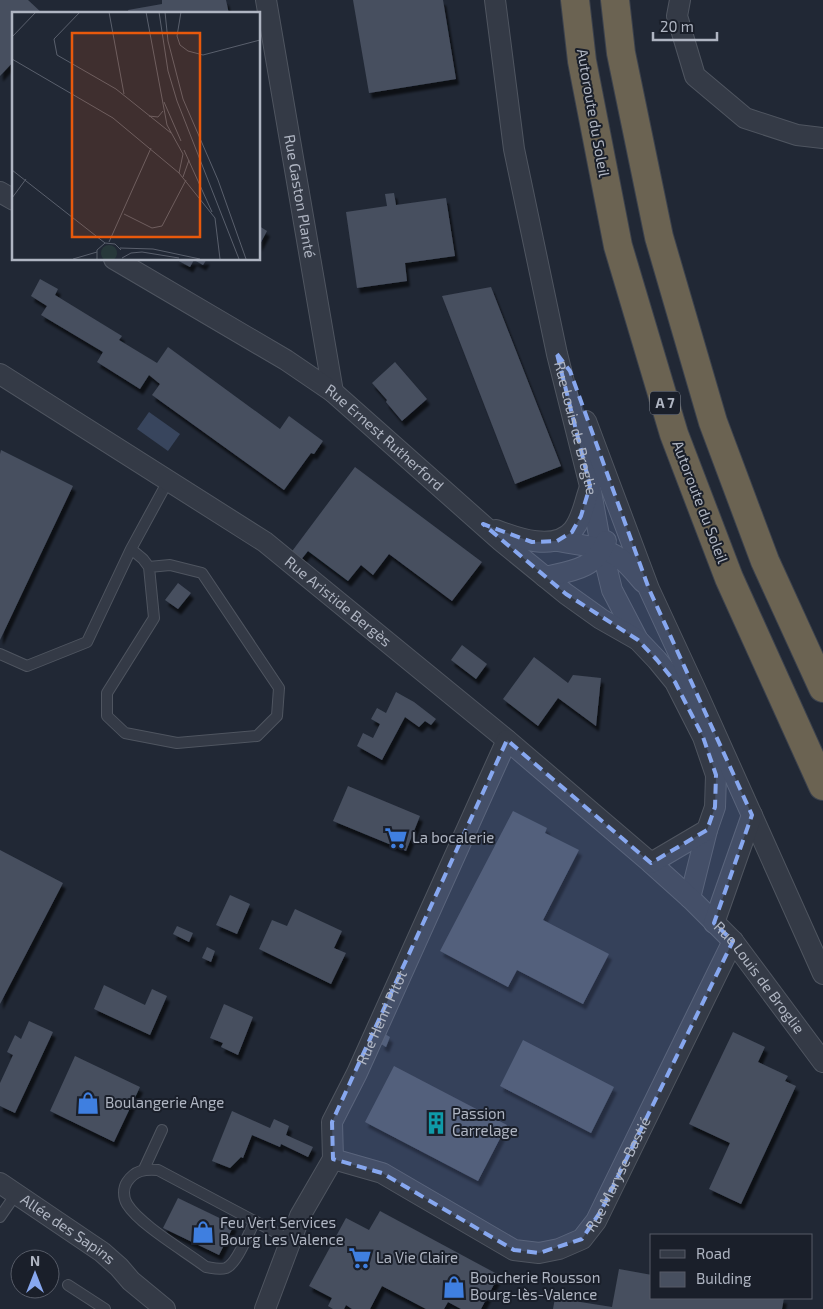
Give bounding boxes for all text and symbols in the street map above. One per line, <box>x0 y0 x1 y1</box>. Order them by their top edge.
scale bar <box>653 10 717 42</box>
inset map <box>12 12 260 260</box>
text: 20 m <box>660 17 694 35</box>
street label: Autoroute du Soleil <box>574 47 614 179</box>
street label: Rue Gaston Planté <box>281 133 320 259</box>
street label: Rue Louis de Broglie <box>551 359 601 496</box>
street label: Rue Ernest Rutherford <box>322 380 448 494</box>
road number: A 7 <box>650 392 680 414</box>
street label: Autoroute du Soleil <box>669 438 733 566</box>
street label: Rue Aristide Bergès <box>282 552 396 650</box>
supermarket icon: La bocalerie <box>383 825 409 851</box>
place label: La bocalerie <box>412 828 494 846</box>
street label: Rue Louis de Broglie <box>711 917 809 1037</box>
street label: Rue Henri Pitot <box>352 967 410 1067</box>
shop icon: Boulangerie Ange <box>75 1090 101 1116</box>
place label: Boulangerie Ange <box>105 1093 224 1111</box>
place label: Passion Carrelage <box>452 1104 518 1139</box>
building icon: Passion Carrelage <box>423 1110 449 1136</box>
street label: Rue Maryse Bastié <box>581 1113 654 1235</box>
street label: Allée des Sapins <box>18 1190 119 1267</box>
place label: Feu Vert Services Bourg Les Valence <box>220 1213 344 1248</box>
shop icon: Feu Vert Services Bourg Les Valence <box>190 1219 216 1245</box>
legend <box>650 1234 813 1299</box>
text: Road <box>696 1244 731 1262</box>
supermarket icon: La Vie Claire <box>347 1245 373 1271</box>
place label: La Vie Claire <box>376 1248 458 1266</box>
north arrow <box>10 1249 60 1299</box>
text: N <box>30 1252 40 1269</box>
place label: Boucherie Rousson Bourg-lès-Valence <box>470 1268 600 1303</box>
text: Building <box>696 1269 752 1287</box>
shop icon: Boucherie Rousson Bourg-lès-Valence <box>441 1274 467 1300</box>

